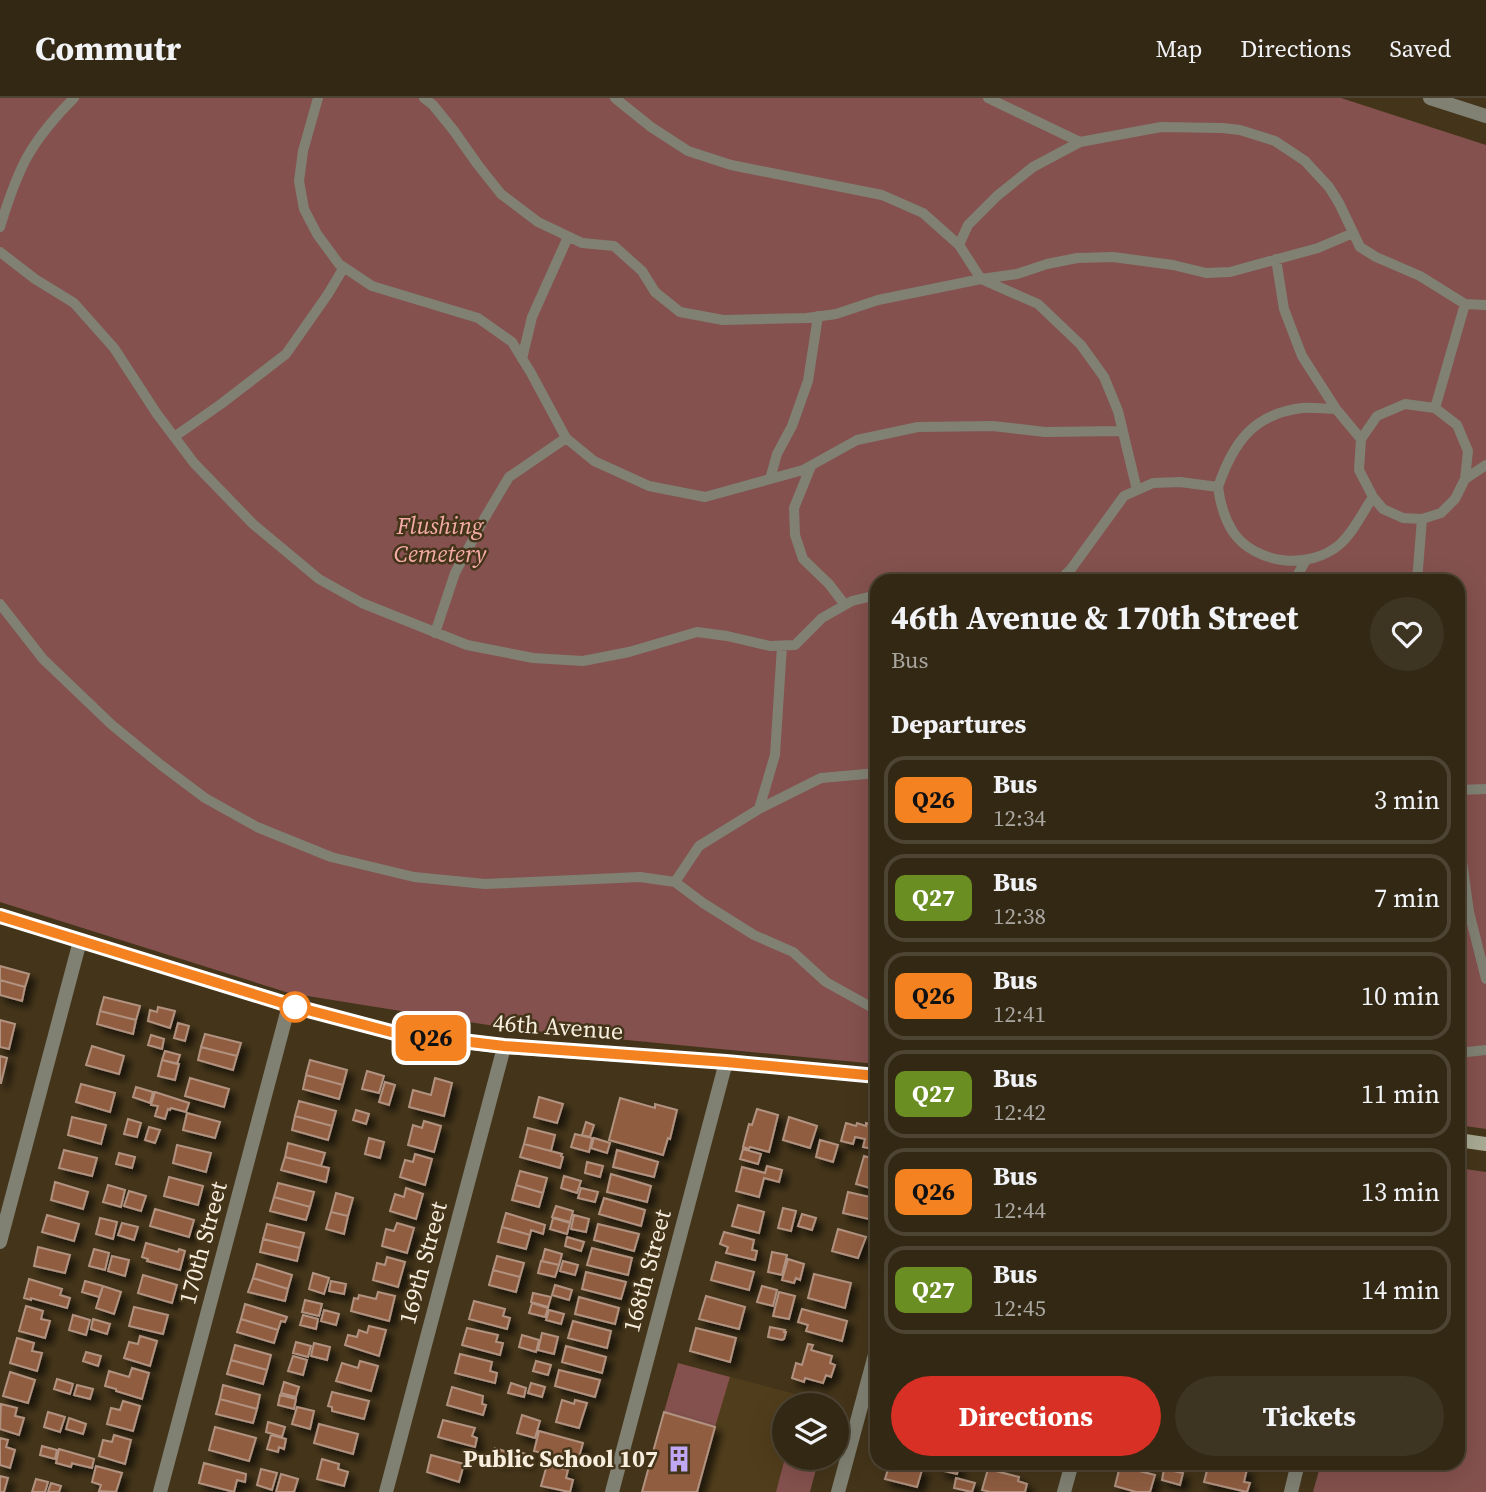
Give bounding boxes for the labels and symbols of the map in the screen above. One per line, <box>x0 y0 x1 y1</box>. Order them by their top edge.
park label: Flushing Cemetery <box>394 509 487 570</box>
unlabelled marker <box>280 992 310 1022</box>
street label: 46th Avenue <box>492 1005 624 1048</box>
line badge: Q26 <box>391 1015 471 1061</box>
street label: 170th Street <box>170 1178 235 1308</box>
street label: 169th Street <box>390 1198 455 1328</box>
street label: 168th Street <box>614 1206 679 1336</box>
place label: Public School 107 <box>463 1442 658 1475</box>
building icon: Public School 107 <box>664 1444 694 1474</box>

